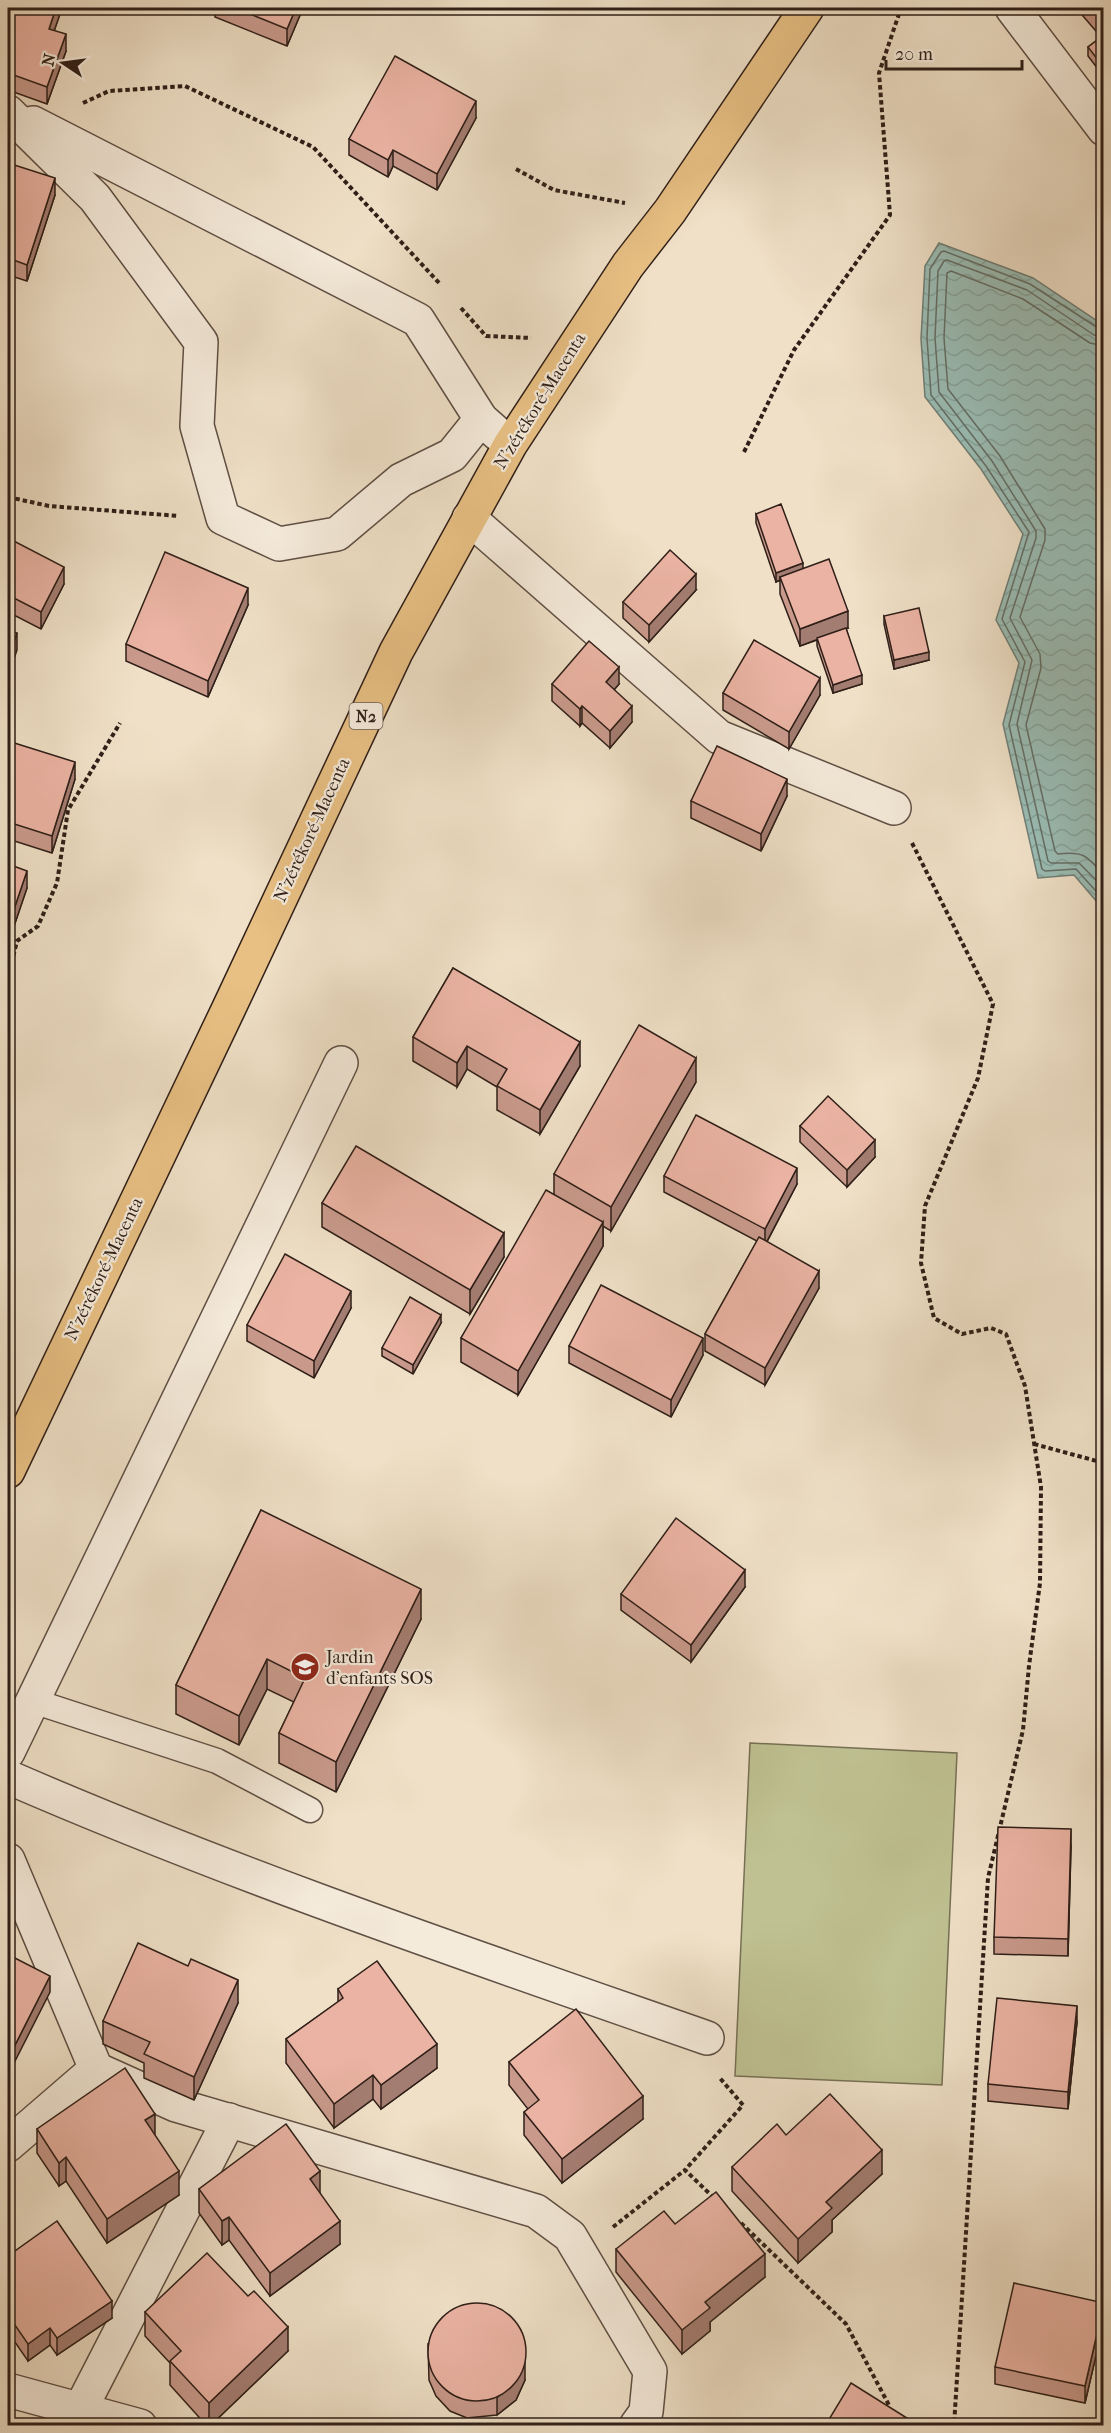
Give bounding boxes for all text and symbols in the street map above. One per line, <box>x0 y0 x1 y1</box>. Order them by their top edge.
north arrow <box>33 33 93 93</box>
scale bar <box>886 33 1022 71</box>
text: 20 m <box>895 44 933 65</box>
text: N <box>38 51 60 68</box>
street label: N'zérékoré-Macenta <box>490 328 591 473</box>
road number: N2 <box>350 703 382 729</box>
street label: N'zérékoré-Macenta <box>269 754 355 905</box>
street label: N'zérékoré-Macenta <box>60 1193 148 1344</box>
place label: Jardin d'enfants SOS <box>324 1647 433 1689</box>
school or university icon: Jardin d'enfants SOS <box>289 1651 321 1683</box>

